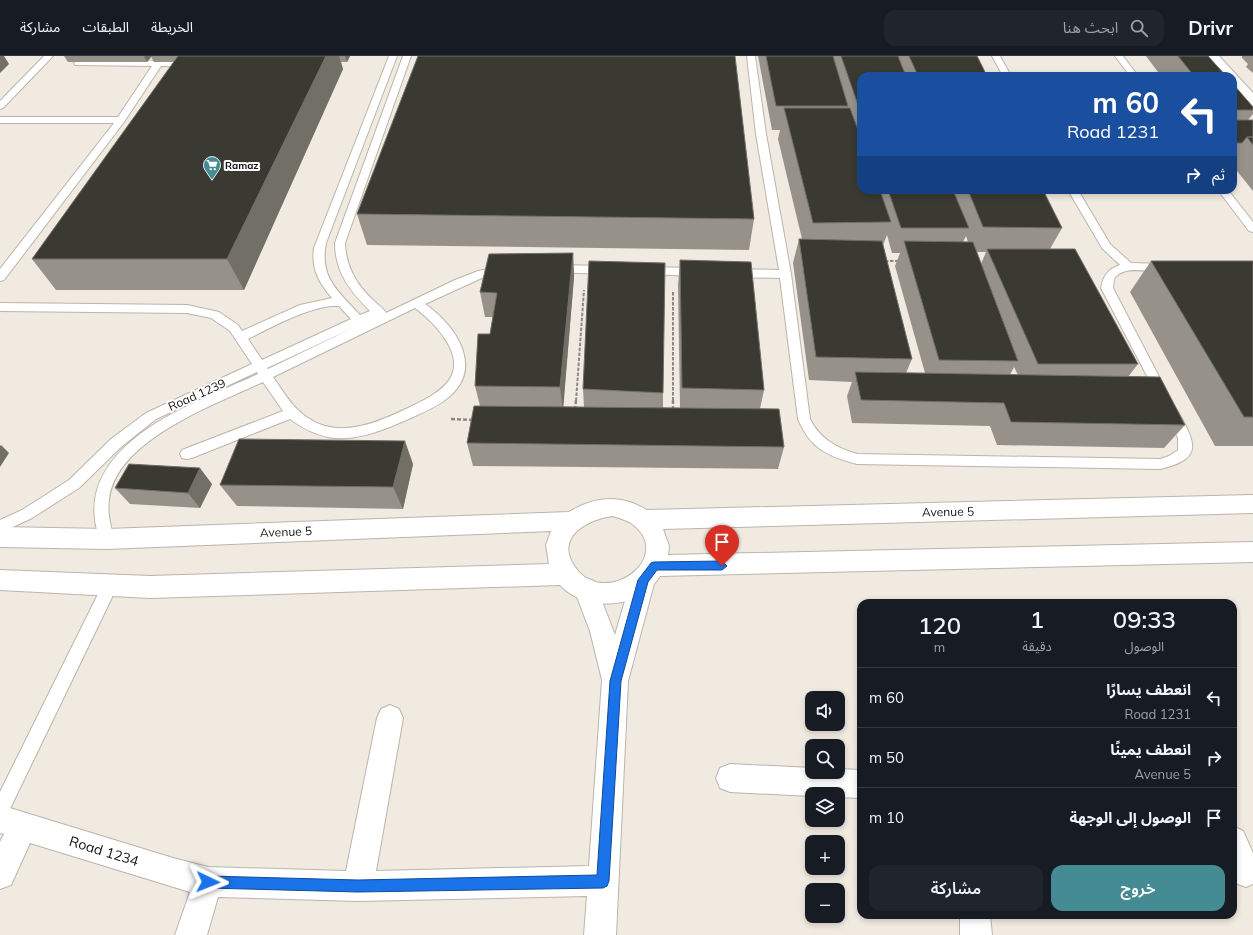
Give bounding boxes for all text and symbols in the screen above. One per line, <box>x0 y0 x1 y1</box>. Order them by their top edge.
search box <box>884 10 1164 46</box>
text: Drivr <box>1188 16 1233 40</box>
icon: search <box>1128 17 1150 39</box>
text: مشاركة <box>20 18 60 36</box>
text: الطبقات <box>82 18 129 36</box>
text: الخريطة <box>151 18 193 36</box>
text: ابحث هنا <box>1063 18 1118 37</box>
text: 60 m <box>1093 85 1159 120</box>
icon: left <box>1173 88 1225 140</box>
text: Road 1231 <box>1067 120 1159 143</box>
supermarket icon: Ramaz <box>202 155 222 180</box>
place label: Ramaz <box>225 159 259 172</box>
icon: right <box>1182 164 1204 186</box>
text: ثم <box>1212 165 1225 184</box>
street label: Road 1239 <box>166 375 228 414</box>
street label: Avenue 5 <box>922 504 974 519</box>
street label: Avenue 5 <box>260 523 312 540</box>
pin <box>705 525 739 566</box>
icon: arrive <box>711 531 733 553</box>
text: 1 <box>1030 604 1044 634</box>
text: 09:33 <box>1113 604 1176 634</box>
text: 120 <box>918 610 961 640</box>
text: دقيقة <box>1022 638 1052 654</box>
text: الوصول <box>1125 638 1164 654</box>
text: m <box>934 639 945 655</box>
text: انعطف يسارًا <box>1106 680 1191 699</box>
icon: left <box>1203 687 1225 709</box>
text: 60 m <box>869 688 904 707</box>
map controls <box>805 691 845 923</box>
button: sound <box>805 691 845 731</box>
text: Road 1231 <box>1125 706 1191 722</box>
button: search <box>805 739 845 779</box>
text: انعطف يمينًا <box>1110 740 1191 759</box>
icon: right <box>1203 747 1225 769</box>
text: 50 m <box>869 748 904 767</box>
text: Avenue 5 <box>1135 766 1191 782</box>
button: layers <box>805 787 845 827</box>
icon: arrive <box>1203 807 1225 829</box>
text: 10 m <box>869 808 904 827</box>
text: الوصول إلى الوجهة <box>1070 808 1191 827</box>
street label: Road 1234 <box>67 832 141 870</box>
button: + <box>805 835 845 875</box>
position arrow <box>187 861 229 903</box>
button: مشاركة <box>869 865 1043 911</box>
button: خروج <box>1051 865 1225 911</box>
button: − <box>805 883 845 923</box>

